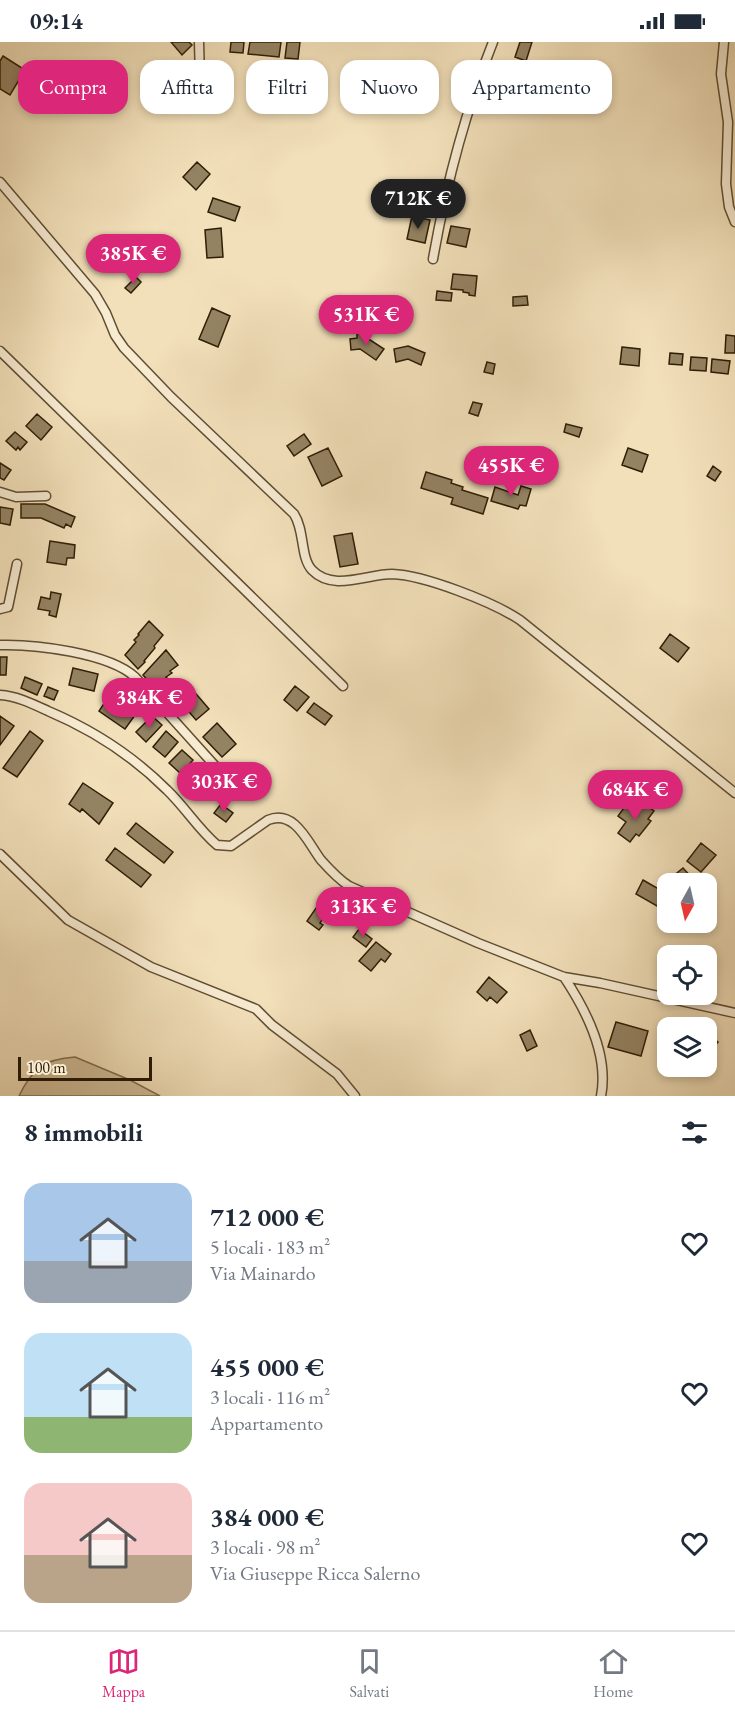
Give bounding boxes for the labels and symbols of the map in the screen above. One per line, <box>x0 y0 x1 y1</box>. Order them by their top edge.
pin: 712K € <box>369 179 467 230</box>
pin: 385K € <box>84 234 182 285</box>
pin: 531K € <box>317 295 415 346</box>
pin: 455K € <box>462 446 560 497</box>
pin: 384K € <box>100 678 198 729</box>
pin: 303K € <box>175 762 273 813</box>
pin: 684K € <box>586 770 684 821</box>
north arrow <box>657 873 717 933</box>
pin: 313K € <box>314 887 412 938</box>
scale bar <box>18 1054 152 1082</box>

